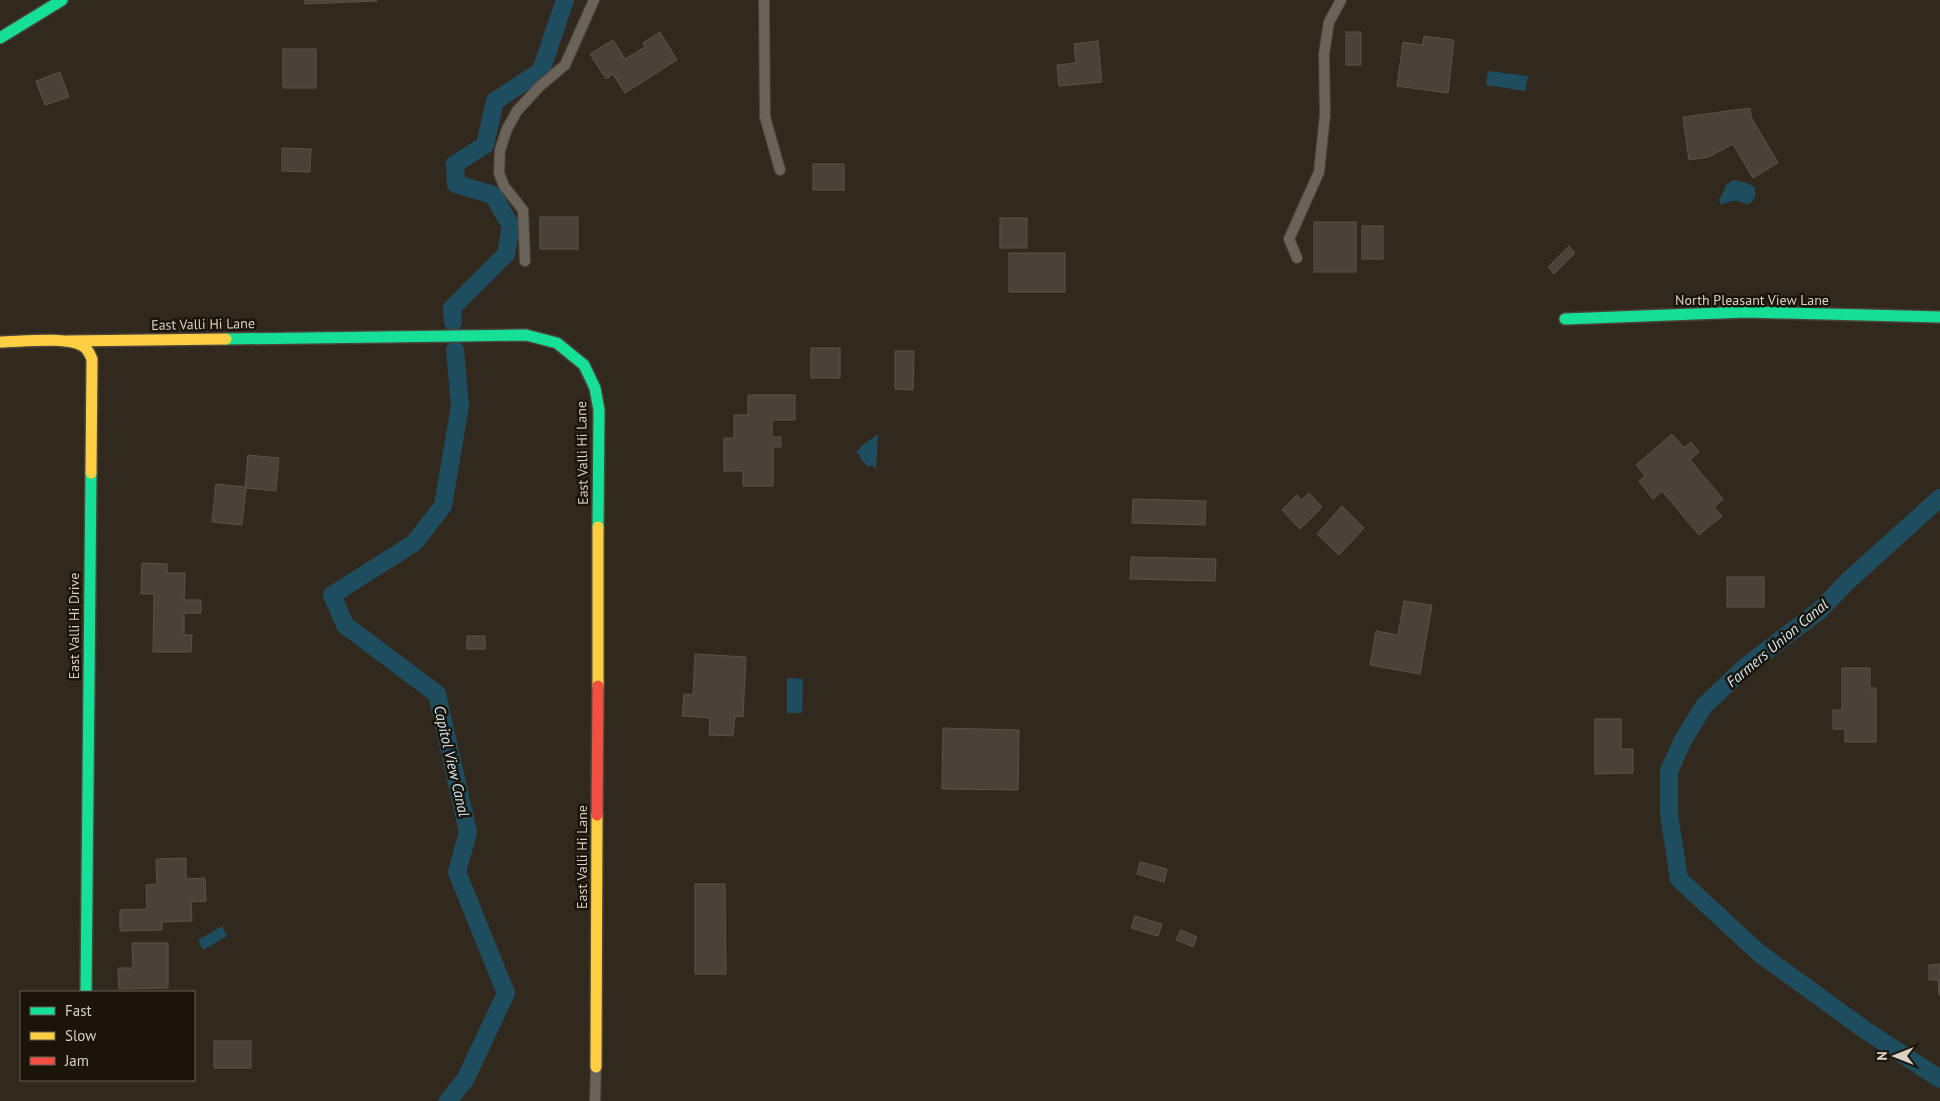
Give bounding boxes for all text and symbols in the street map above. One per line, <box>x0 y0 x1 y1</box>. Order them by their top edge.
street label: North Pleasant View Lane <box>1675 291 1829 309</box>
street label: East Valli Hi Lane <box>151 314 255 334</box>
street label: East Valli Hi Lane <box>572 401 592 505</box>
street label: East Valli Hi Drive <box>65 573 83 679</box>
water label: Farmers Union Canal <box>1722 595 1832 691</box>
water label: Capitol View Canal <box>430 704 474 818</box>
street label: East Valli Hi Lane <box>573 805 591 909</box>
legend <box>20 991 195 1081</box>
text: Fast <box>65 1001 92 1020</box>
text: Slow <box>65 1026 96 1045</box>
north arrow <box>1870 1031 1920 1081</box>
text: Jam <box>64 1051 89 1070</box>
text: N <box>1873 1051 1891 1061</box>

